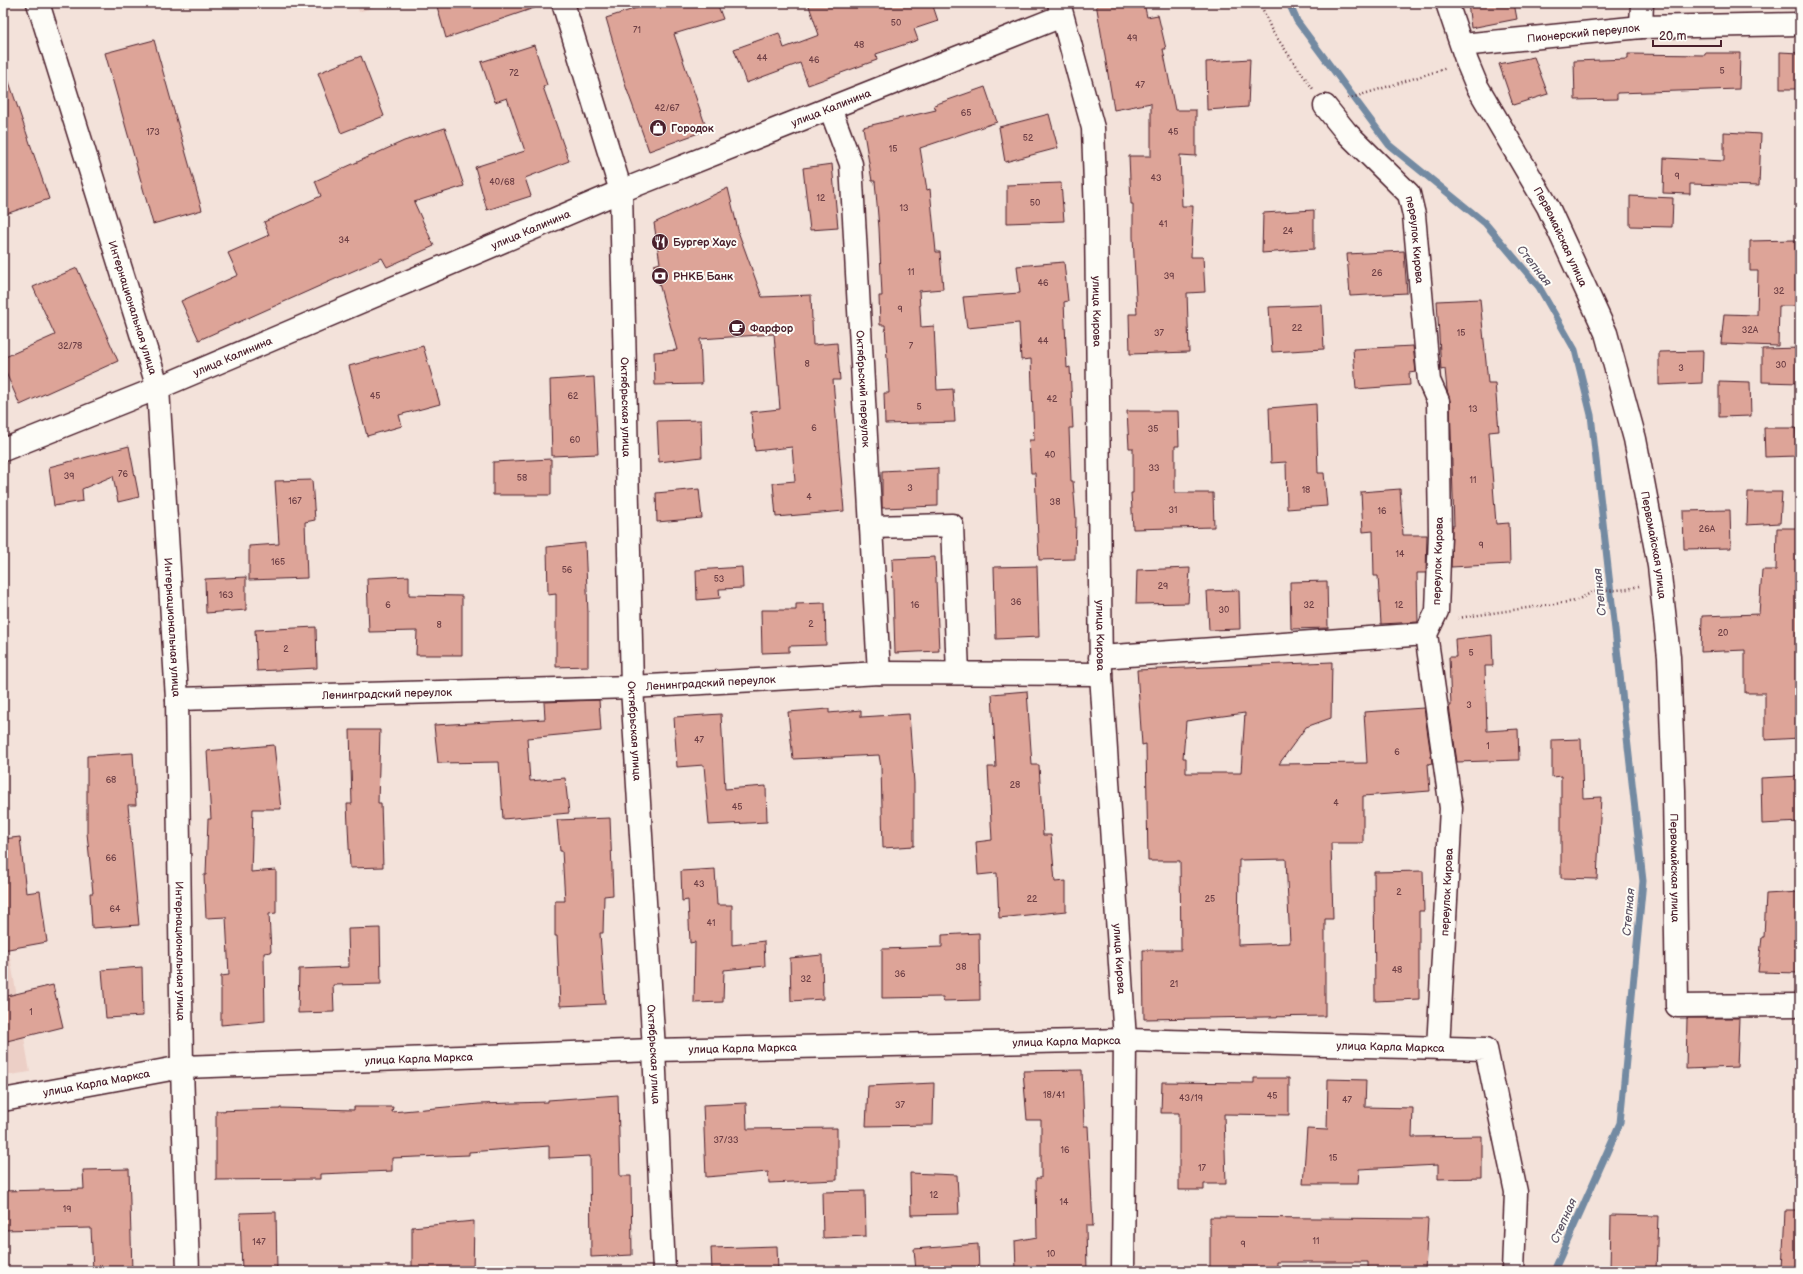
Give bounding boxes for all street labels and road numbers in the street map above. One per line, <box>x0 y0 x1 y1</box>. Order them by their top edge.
street label: Пионерский переулок <box>1526 21 1641 45</box>
street label: улица Калинина <box>789 86 873 129</box>
street label: Первомайская улица <box>1531 185 1591 289</box>
street label: переулок Кирова <box>1403 194 1427 285</box>
street label: улица Калинина <box>489 207 573 252</box>
street label: Интернациональная улица <box>106 239 160 377</box>
street label: улица Кирова <box>1090 276 1104 347</box>
street label: Октябрьский переулок <box>854 330 873 448</box>
street label: улица Калинина <box>191 334 274 379</box>
street label: Октябрьская улица <box>618 357 633 458</box>
street label: Первомайская улица <box>1638 490 1669 600</box>
street label: переулок Кирова <box>1430 516 1446 605</box>
street label: Интернациональная улица <box>162 557 183 698</box>
street label: улица Кирова <box>1094 600 1107 671</box>
street label: Ленинградский переулок <box>644 672 776 693</box>
street label: Октябрьская улица <box>625 681 644 782</box>
street label: Ленинградский переулок <box>321 685 452 702</box>
street label: Первомайская улица <box>1668 813 1682 923</box>
street label: переулок Кирова <box>1438 847 1456 936</box>
street label: Интернациональная улица <box>173 881 188 1022</box>
street label: улица Кирова <box>1111 923 1129 995</box>
street label: Октябрьская улица <box>645 1004 663 1105</box>
street label: улица Карла Маркса <box>1012 1034 1121 1049</box>
street label: улица Карла Маркса <box>1336 1039 1445 1054</box>
street label: улица Карла Маркса <box>688 1040 798 1056</box>
street label: улица Карла Маркса <box>364 1050 474 1067</box>
street label: улица Карла Маркса <box>42 1066 151 1099</box>

